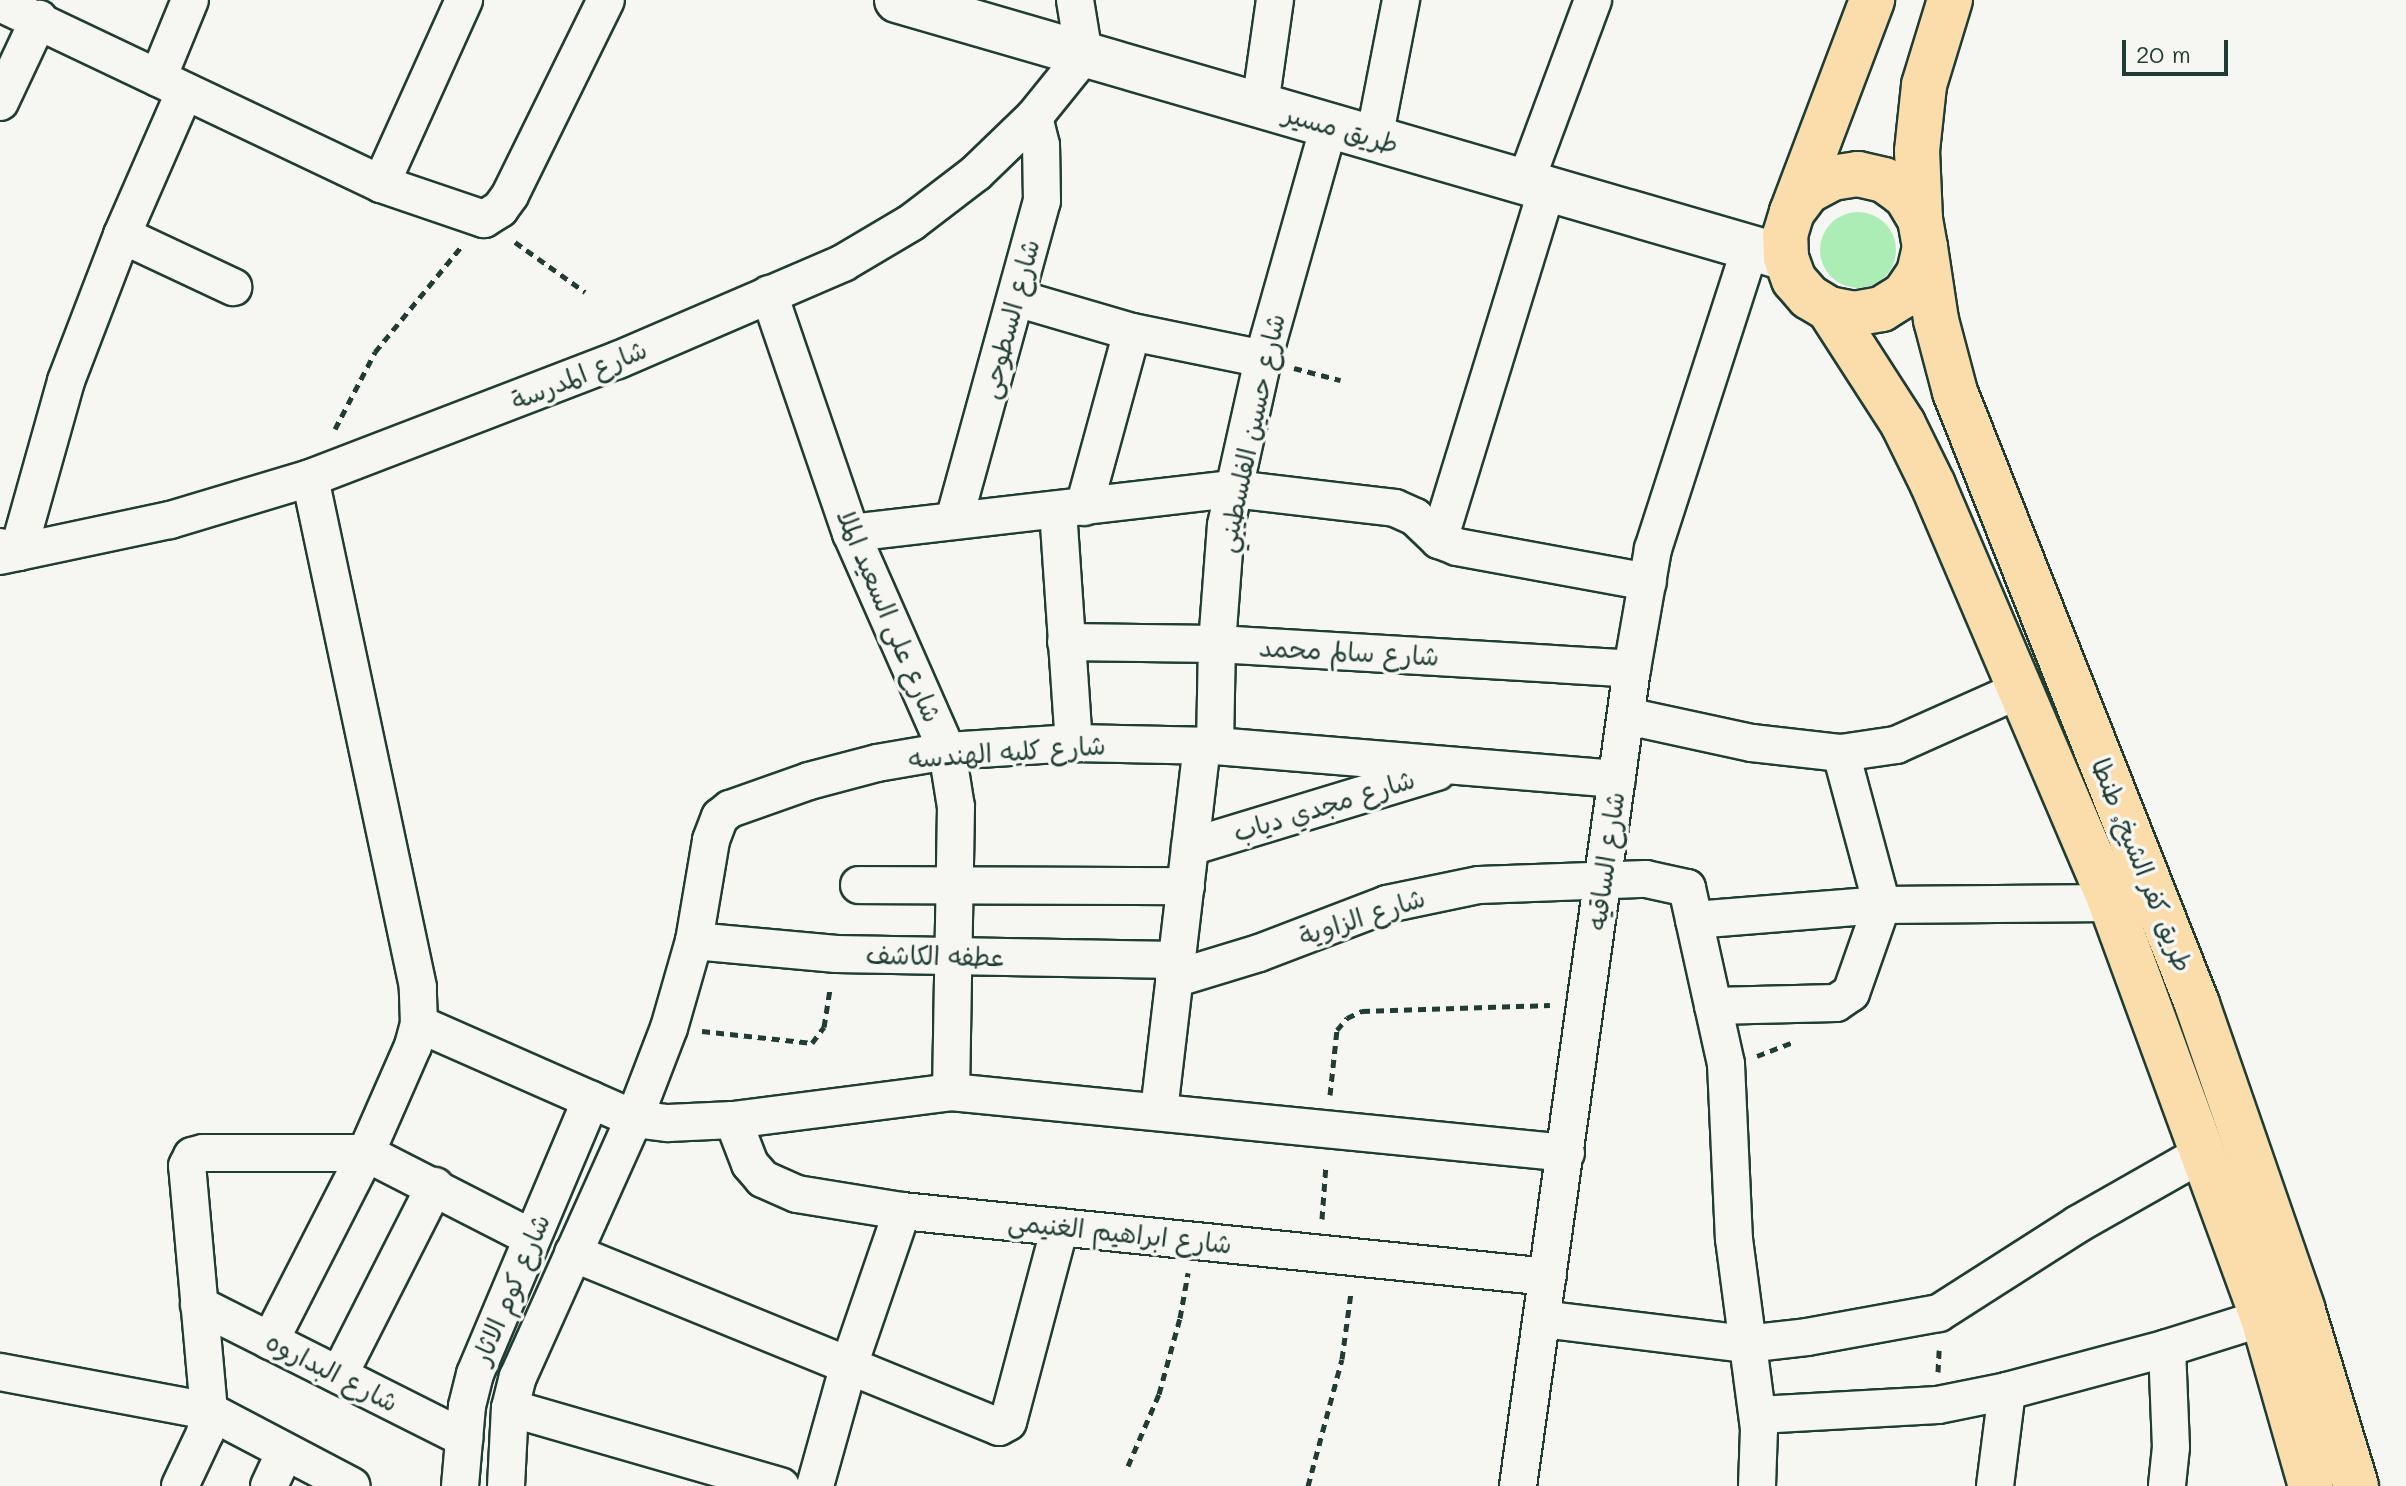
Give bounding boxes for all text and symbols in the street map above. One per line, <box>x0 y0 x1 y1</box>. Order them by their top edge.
scale bar <box>2126 24 2232 74</box>
text: 20 m <box>2136 38 2191 69</box>
street label: طريق مسير <box>1280 98 1402 160</box>
street label: شارع السطوحى <box>974 236 1046 402</box>
street label: شارع حسين الفلسطيني <box>1210 311 1292 555</box>
street label: شارع المدرسة <box>507 334 651 416</box>
street label: شارع على السعيد الملا <box>830 505 948 727</box>
street label: شارع سالم محمد <box>1258 632 1440 672</box>
street label: شارع كليه الهندسه <box>907 730 1107 774</box>
street label: طريق كفر الشيخ, طنطا <box>2085 754 2199 976</box>
street label: شارع مجدي دياب <box>1230 764 1418 848</box>
street label: شارع الساقيه <box>1581 790 1631 932</box>
street label: شارع الزاوية <box>1295 882 1429 952</box>
street label: عطفه الكاشف <box>865 939 1005 973</box>
street label: شارع ابراهيم الغنيمى <box>1007 1206 1233 1260</box>
street label: شارع كوم الاثار <box>465 1209 557 1369</box>
street label: شارع البداروه <box>261 1325 403 1419</box>

